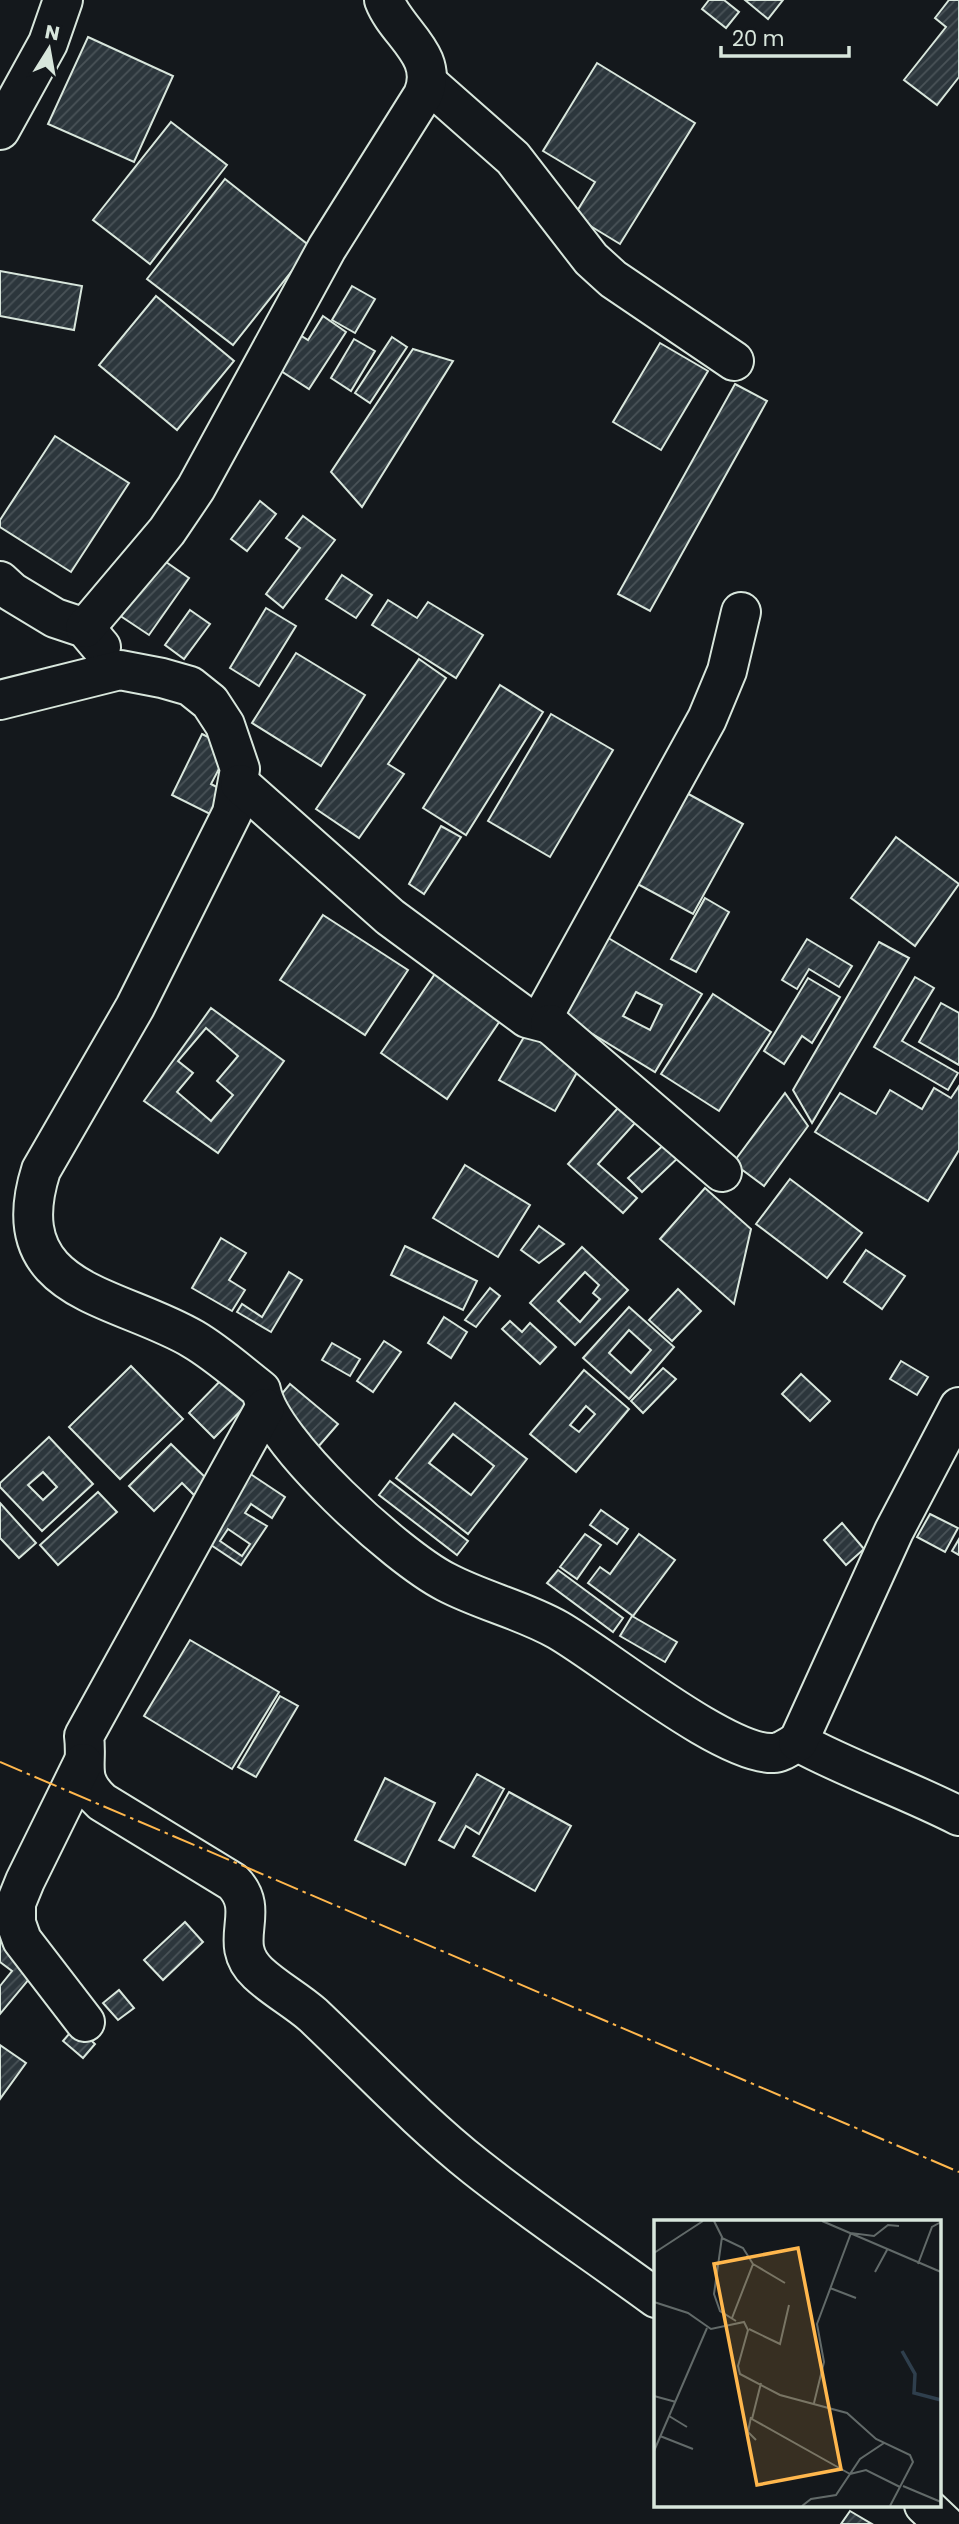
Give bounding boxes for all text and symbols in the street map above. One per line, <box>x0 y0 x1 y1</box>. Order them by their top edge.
north arrow <box>14 14 84 84</box>
scale bar <box>721 14 849 58</box>
text: N <box>43 18 62 47</box>
text: 20 m <box>732 24 785 53</box>
inset map <box>654 2220 942 2506</box>

